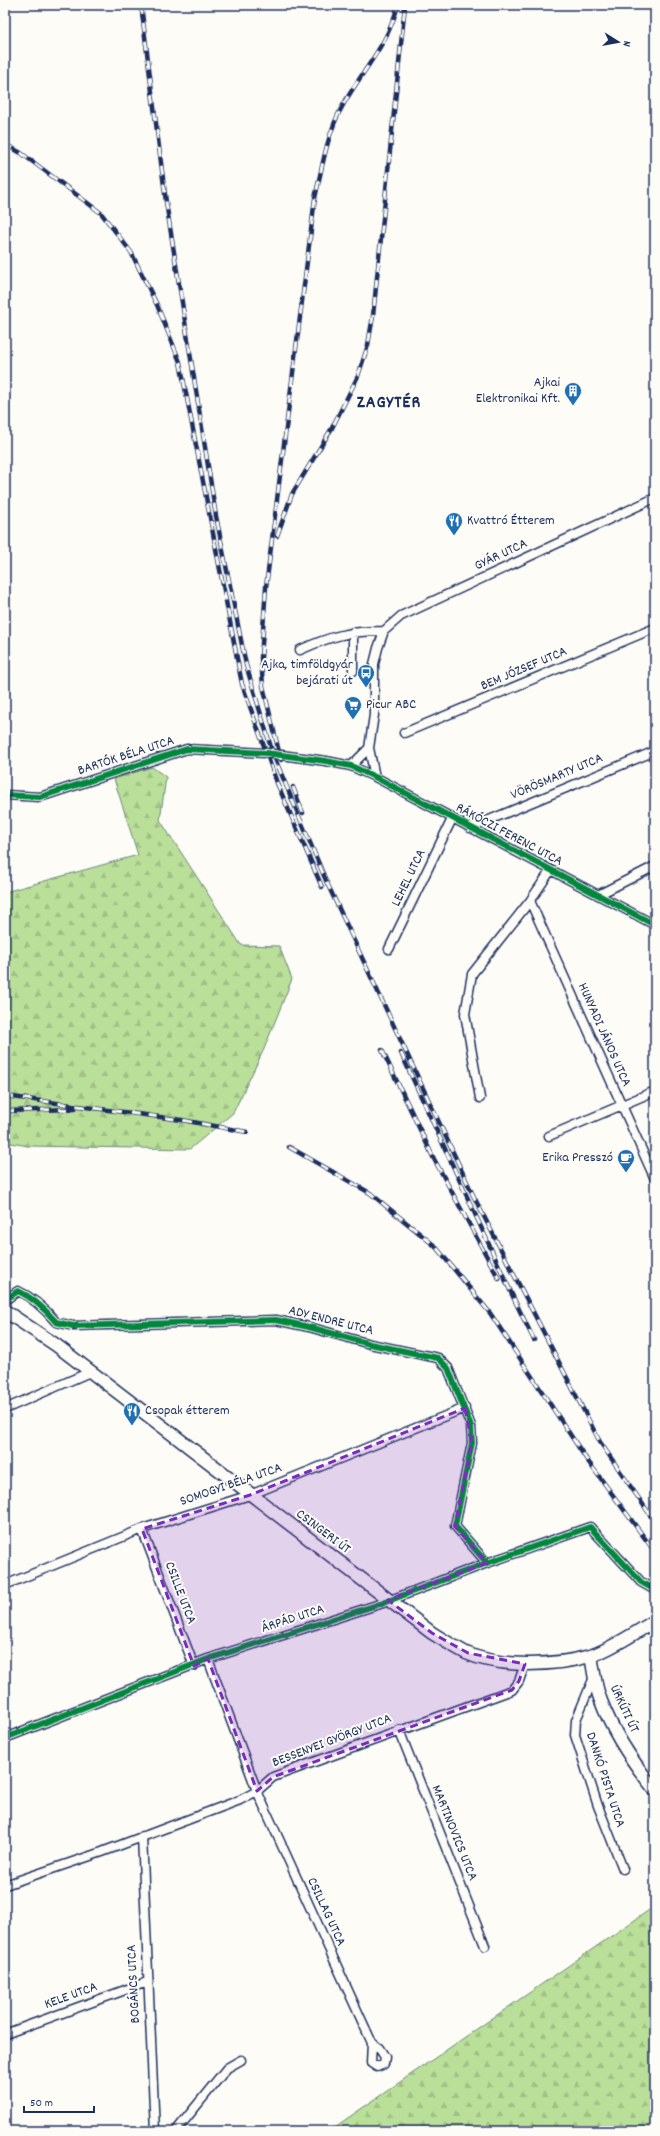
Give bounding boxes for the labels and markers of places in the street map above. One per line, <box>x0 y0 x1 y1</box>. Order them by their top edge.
place label: Ajkai Elektronikai Kft. <box>476 373 560 409</box>
building icon: Ajkai Elektronikai Kft. <box>563 381 583 406</box>
restaurant icon: Kvattró Étterem <box>444 511 464 536</box>
place label: Kvattró Étterem <box>467 511 555 531</box>
place label: Ajka, timföldgyár bejárati út <box>261 655 354 691</box>
bus stop icon: Ajka, timföldgyár bejárati út <box>356 663 376 688</box>
supermarket icon: Picur ABC <box>343 695 363 720</box>
place label: Picur ABC <box>366 695 416 715</box>
place label: Erika Presszó <box>542 1148 613 1168</box>
cafe icon: Erika Presszó <box>616 1148 636 1173</box>
restaurant icon: Csopak étterem <box>122 1401 142 1426</box>
place label: Csopak étterem <box>145 1401 230 1421</box>

